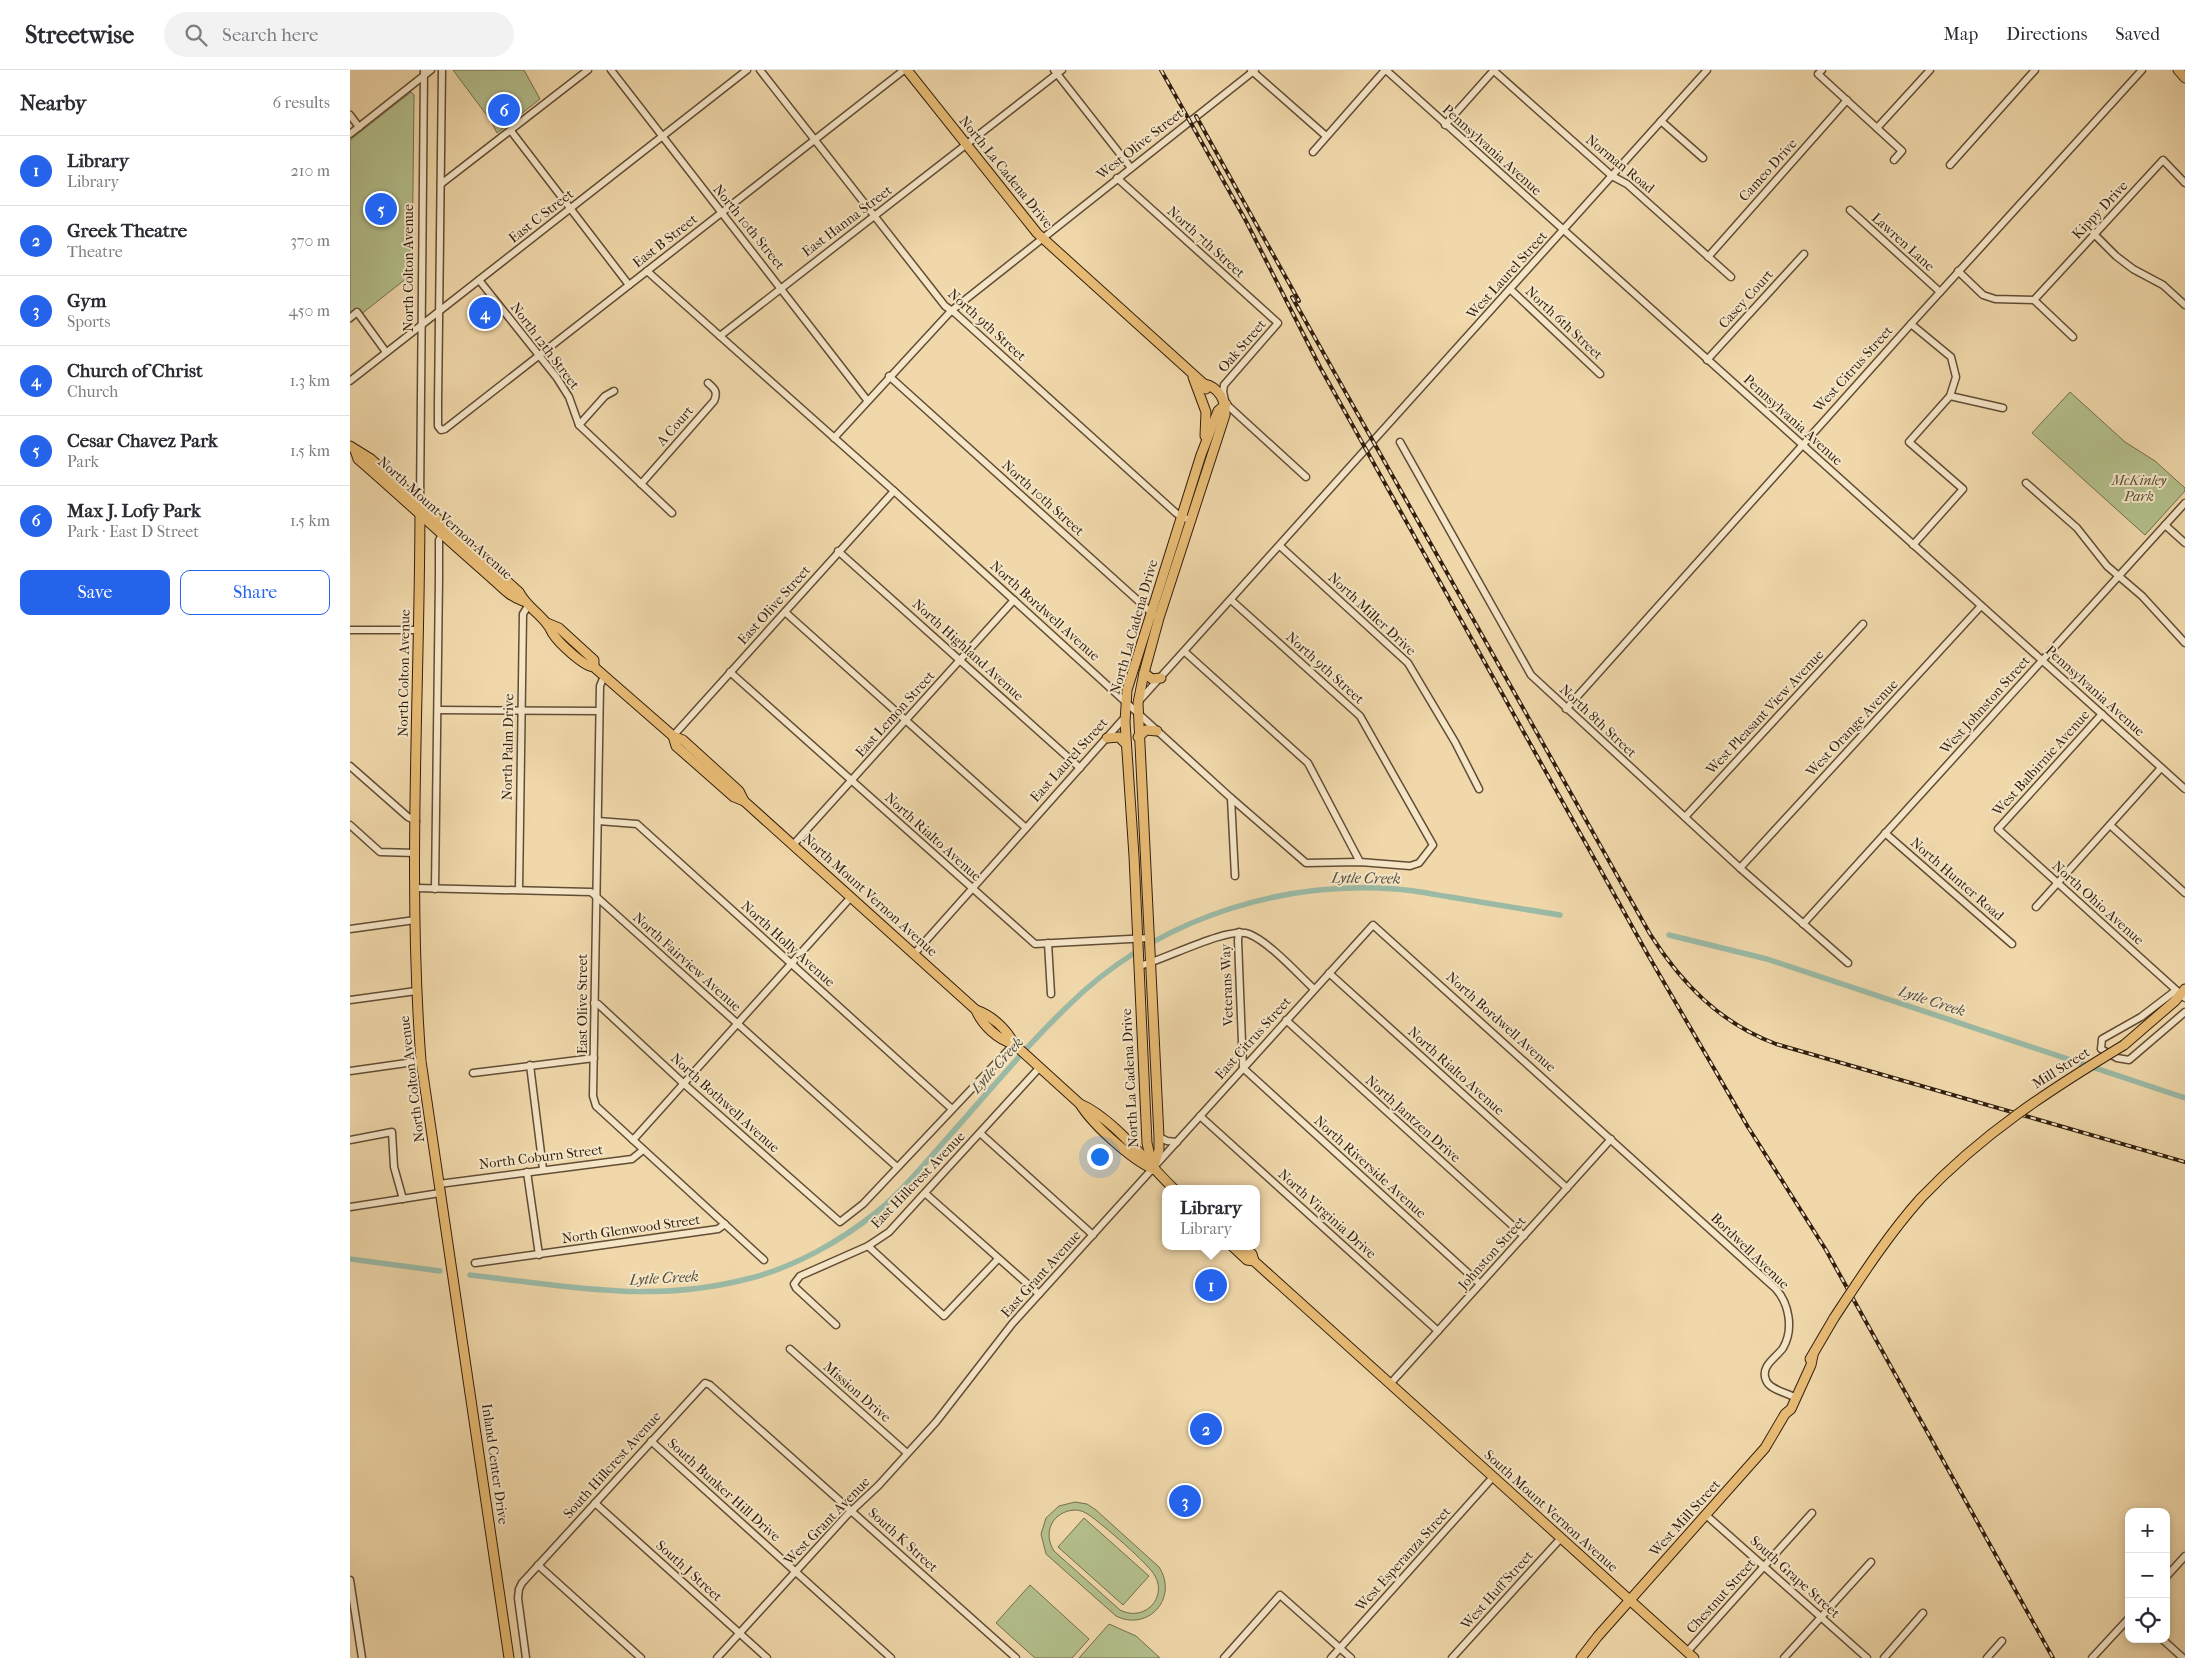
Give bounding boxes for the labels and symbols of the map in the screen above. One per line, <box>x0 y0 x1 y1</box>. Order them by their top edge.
pin: 6 <box>488 91 520 129</box>
street label: Pennsylvania Avenue <box>1439 101 1545 199</box>
street label: West Olive Street <box>1092 105 1187 184</box>
street label: North La Cadena Drive <box>956 112 1057 232</box>
street label: Norman Road <box>1582 131 1658 197</box>
street label: Cameo Drive <box>1735 135 1801 205</box>
street label: Kippy Drive <box>2069 177 2131 243</box>
street label: North 10th Street <box>709 181 789 273</box>
street label: East Hanna Street <box>799 182 895 260</box>
street label: East C Street <box>505 185 577 247</box>
pin: 5 <box>365 190 397 228</box>
street label: North 7th Street <box>1164 203 1248 281</box>
street label: North Colton Avenue <box>400 204 417 332</box>
street label: Lawren Lane <box>1868 209 1938 275</box>
street label: East B Street <box>629 211 701 271</box>
street label: West Laurel Street <box>1462 228 1551 323</box>
street label: Casey Court <box>1715 266 1777 332</box>
street label: North 6th Street <box>1522 283 1606 363</box>
street label: North 9th Street <box>944 285 1030 365</box>
pin: 4 <box>469 294 501 332</box>
street label: North 12th Street <box>507 299 583 393</box>
street label: Oak Street <box>1214 316 1270 376</box>
street label: West Citrus Street <box>1809 322 1896 416</box>
street label: Pennsylvania Avenue <box>1740 371 1846 469</box>
street label: A Court <box>652 403 697 450</box>
street label: North Mount Vernon Avenue <box>374 453 516 583</box>
street label: North 10th Street <box>998 457 1088 539</box>
park label: McKinley Park <box>2111 472 2167 505</box>
street label: North Bordwell Avenue <box>987 557 1103 665</box>
street label: North La Cadena Drive <box>1107 558 1161 696</box>
street label: East Olive Street <box>734 562 814 648</box>
street label: North Miller Drive <box>1325 569 1420 659</box>
street label: North Highland Avenue <box>909 596 1027 705</box>
street label: North Colton Avenue <box>394 609 414 737</box>
street label: North 9th Street <box>1282 628 1368 708</box>
street label: Pennsylvania Avenue <box>2042 642 2148 740</box>
street label: West Pleasant View Avenue <box>1702 646 1827 779</box>
street label: West Johnston Street <box>1936 652 2034 758</box>
street label: East Lemon Street <box>852 667 938 761</box>
street label: West Orange Avenue <box>1802 676 1902 781</box>
street label: North 8th Street <box>1556 681 1640 761</box>
street label: North Palm Drive <box>499 693 517 801</box>
street label: West Balbirnie Avenue <box>1988 706 2093 820</box>
street label: East Laurel Street <box>1027 714 1111 806</box>
street label: North Rialto Avenue <box>881 789 985 885</box>
street label: North Mount Vernon Avenue <box>799 830 941 960</box>
street label: North Hunter Road <box>1907 834 2007 924</box>
street label: North Ohio Avenue <box>2049 857 2147 949</box>
water label: Lytle Creek <box>1330 868 1401 888</box>
street label: North Holly Avenue <box>738 897 838 991</box>
street label: North Fairview Avenue <box>629 909 745 1015</box>
street label: Veterans Way <box>1217 943 1237 1027</box>
street label: East Olive Street <box>574 954 591 1054</box>
street label: North Bordwell Avenue <box>1443 968 1559 1076</box>
water label: Lytle Creek <box>1895 981 1968 1020</box>
street label: East Citrus Street <box>1211 993 1295 1083</box>
street label: North La Cadena Drive <box>1118 1008 1142 1148</box>
street label: North Colton Avenue <box>396 1014 428 1143</box>
street label: North Rialto Avenue <box>1404 1023 1508 1119</box>
water label: Lytle Creek <box>966 1033 1027 1098</box>
street label: Mill Street <box>2029 1044 2093 1092</box>
street label: North Bothwell Avenue <box>667 1050 783 1157</box>
street label: North Jantzen Drive <box>1362 1072 1464 1166</box>
street label: North Riverside Avenue <box>1310 1112 1430 1222</box>
street label: East Hillcrest Avenue <box>867 1128 969 1232</box>
street label: North Coburn Street <box>478 1141 604 1173</box>
your location <box>1087 1144 1113 1170</box>
street label: North Virginia Drive <box>1274 1166 1380 1263</box>
street label: Bordwell Avenue <box>1707 1209 1793 1293</box>
street label: North Glenwood Street <box>561 1211 701 1247</box>
street label: Johnston Street <box>1454 1213 1529 1294</box>
street label: East Grant Avenue <box>997 1227 1085 1321</box>
pin: 1 <box>1195 1266 1227 1304</box>
water label: Lytle Creek <box>628 1267 699 1289</box>
street label: Mission Drive <box>820 1358 894 1426</box>
street label: Inland Center Drive <box>478 1402 512 1526</box>
street label: South Hillcrest Avenue <box>559 1408 665 1522</box>
pin: 2 <box>1190 1410 1222 1448</box>
street label: South Bunker Hill Drive <box>664 1435 784 1545</box>
street label: South Mount Vernon Avenue <box>1481 1446 1621 1576</box>
street label: West Grant Avenue <box>780 1473 874 1570</box>
street label: West Mill Street <box>1645 1476 1724 1561</box>
pin: 3 <box>1169 1482 1201 1520</box>
street label: West Esperanza Street <box>1351 1503 1454 1615</box>
street label: South K Street <box>865 1504 941 1576</box>
street label: South Grape Street <box>1747 1532 1843 1622</box>
street label: South J Street <box>652 1537 726 1605</box>
street label: West Huff Street <box>1457 1547 1537 1634</box>
street label: Chestnut Street <box>1683 1555 1759 1637</box>

